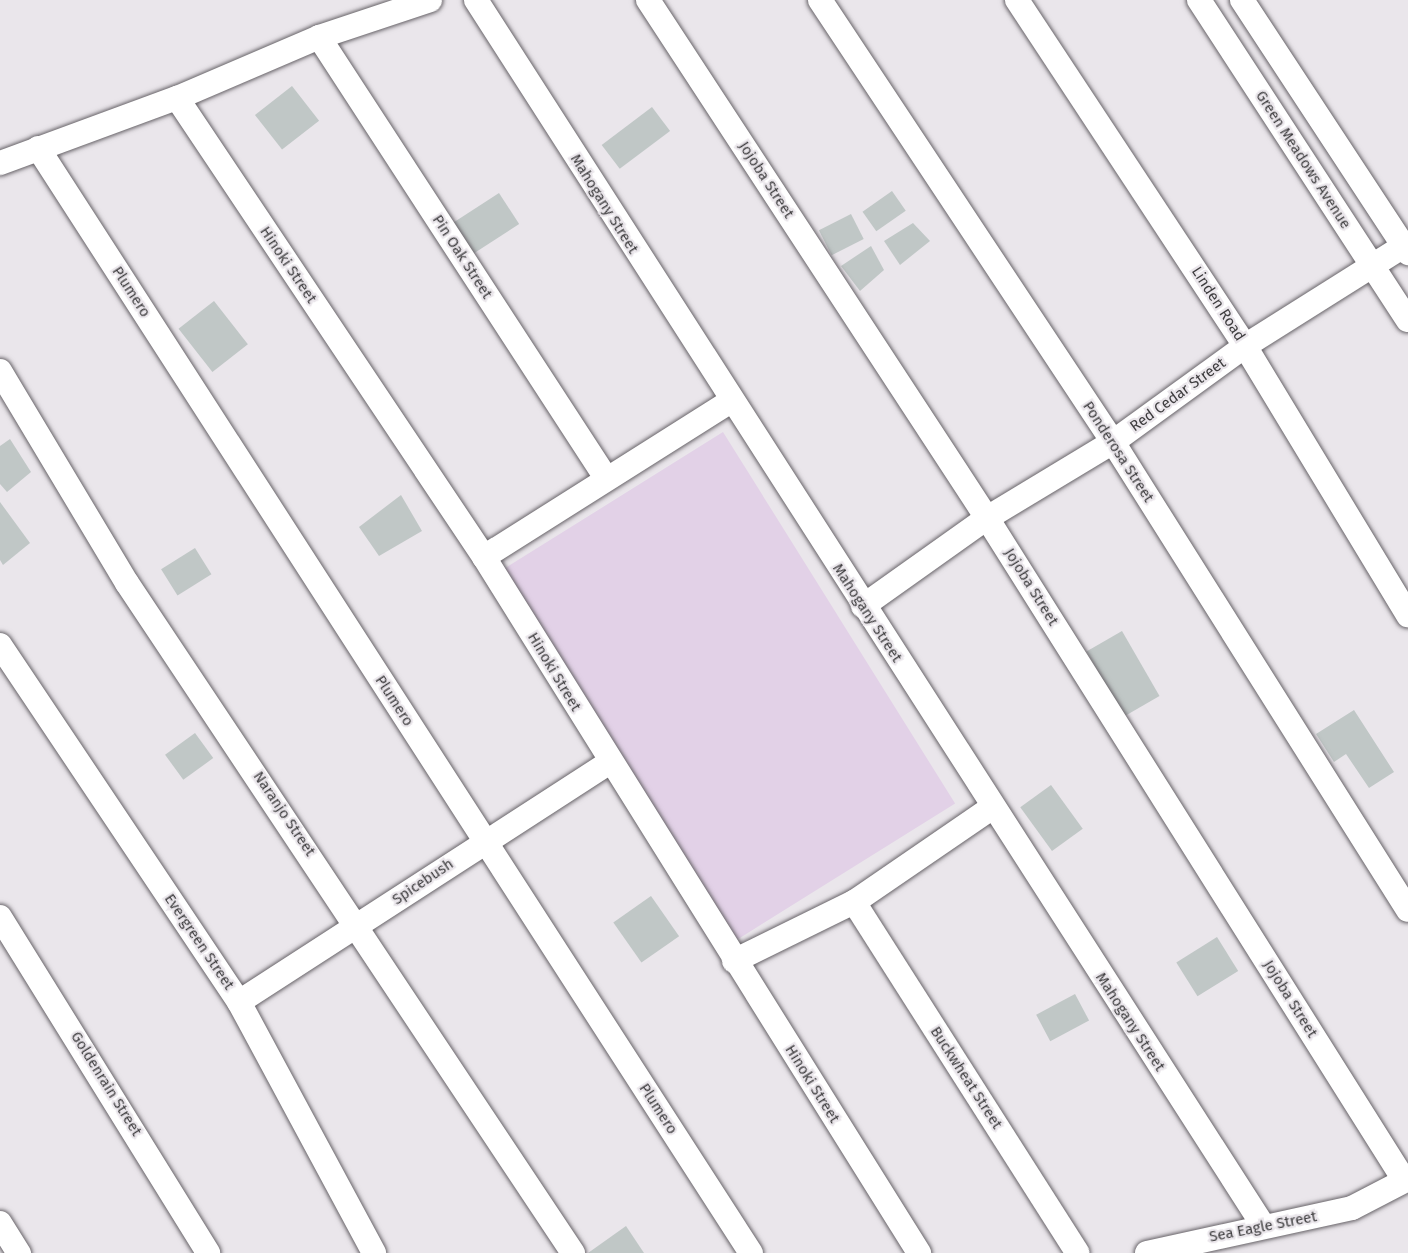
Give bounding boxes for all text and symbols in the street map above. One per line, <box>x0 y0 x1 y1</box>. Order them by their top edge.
street label: Green Meadows Avenue <box>1252 88 1354 232</box>
street label: Jojoba Street <box>735 138 797 222</box>
street label: Mahogany Street <box>566 151 642 257</box>
street label: Pin Oak Street <box>428 212 496 302</box>
street label: Hinoki Street <box>256 223 320 307</box>
street label: Plumero <box>108 263 154 321</box>
street label: Linden Road <box>1187 263 1249 345</box>
street label: Red Cedar Street <box>1127 354 1229 436</box>
street label: Ponderosa Street <box>1079 398 1157 506</box>
street label: Jojoba Street <box>1000 545 1062 629</box>
street label: Mahogany Street <box>828 560 906 666</box>
street label: Hinoki Street <box>523 629 585 715</box>
street label: Plumero <box>371 672 417 730</box>
street label: Naranjo Street <box>249 768 319 860</box>
street label: Spicebush <box>389 855 457 909</box>
street label: Evergreen Street <box>160 891 238 993</box>
street label: Jojoba Street <box>1259 957 1321 1041</box>
street label: Mahogany Street <box>1091 969 1169 1075</box>
street label: Buckwheat Street <box>926 1023 1006 1133</box>
street label: Goldenrain Street <box>67 1029 145 1139</box>
street label: Hinoki Street <box>781 1042 843 1126</box>
street label: Plumero <box>635 1080 681 1138</box>
street label: Sea Eagle Street <box>1208 1208 1318 1246</box>

